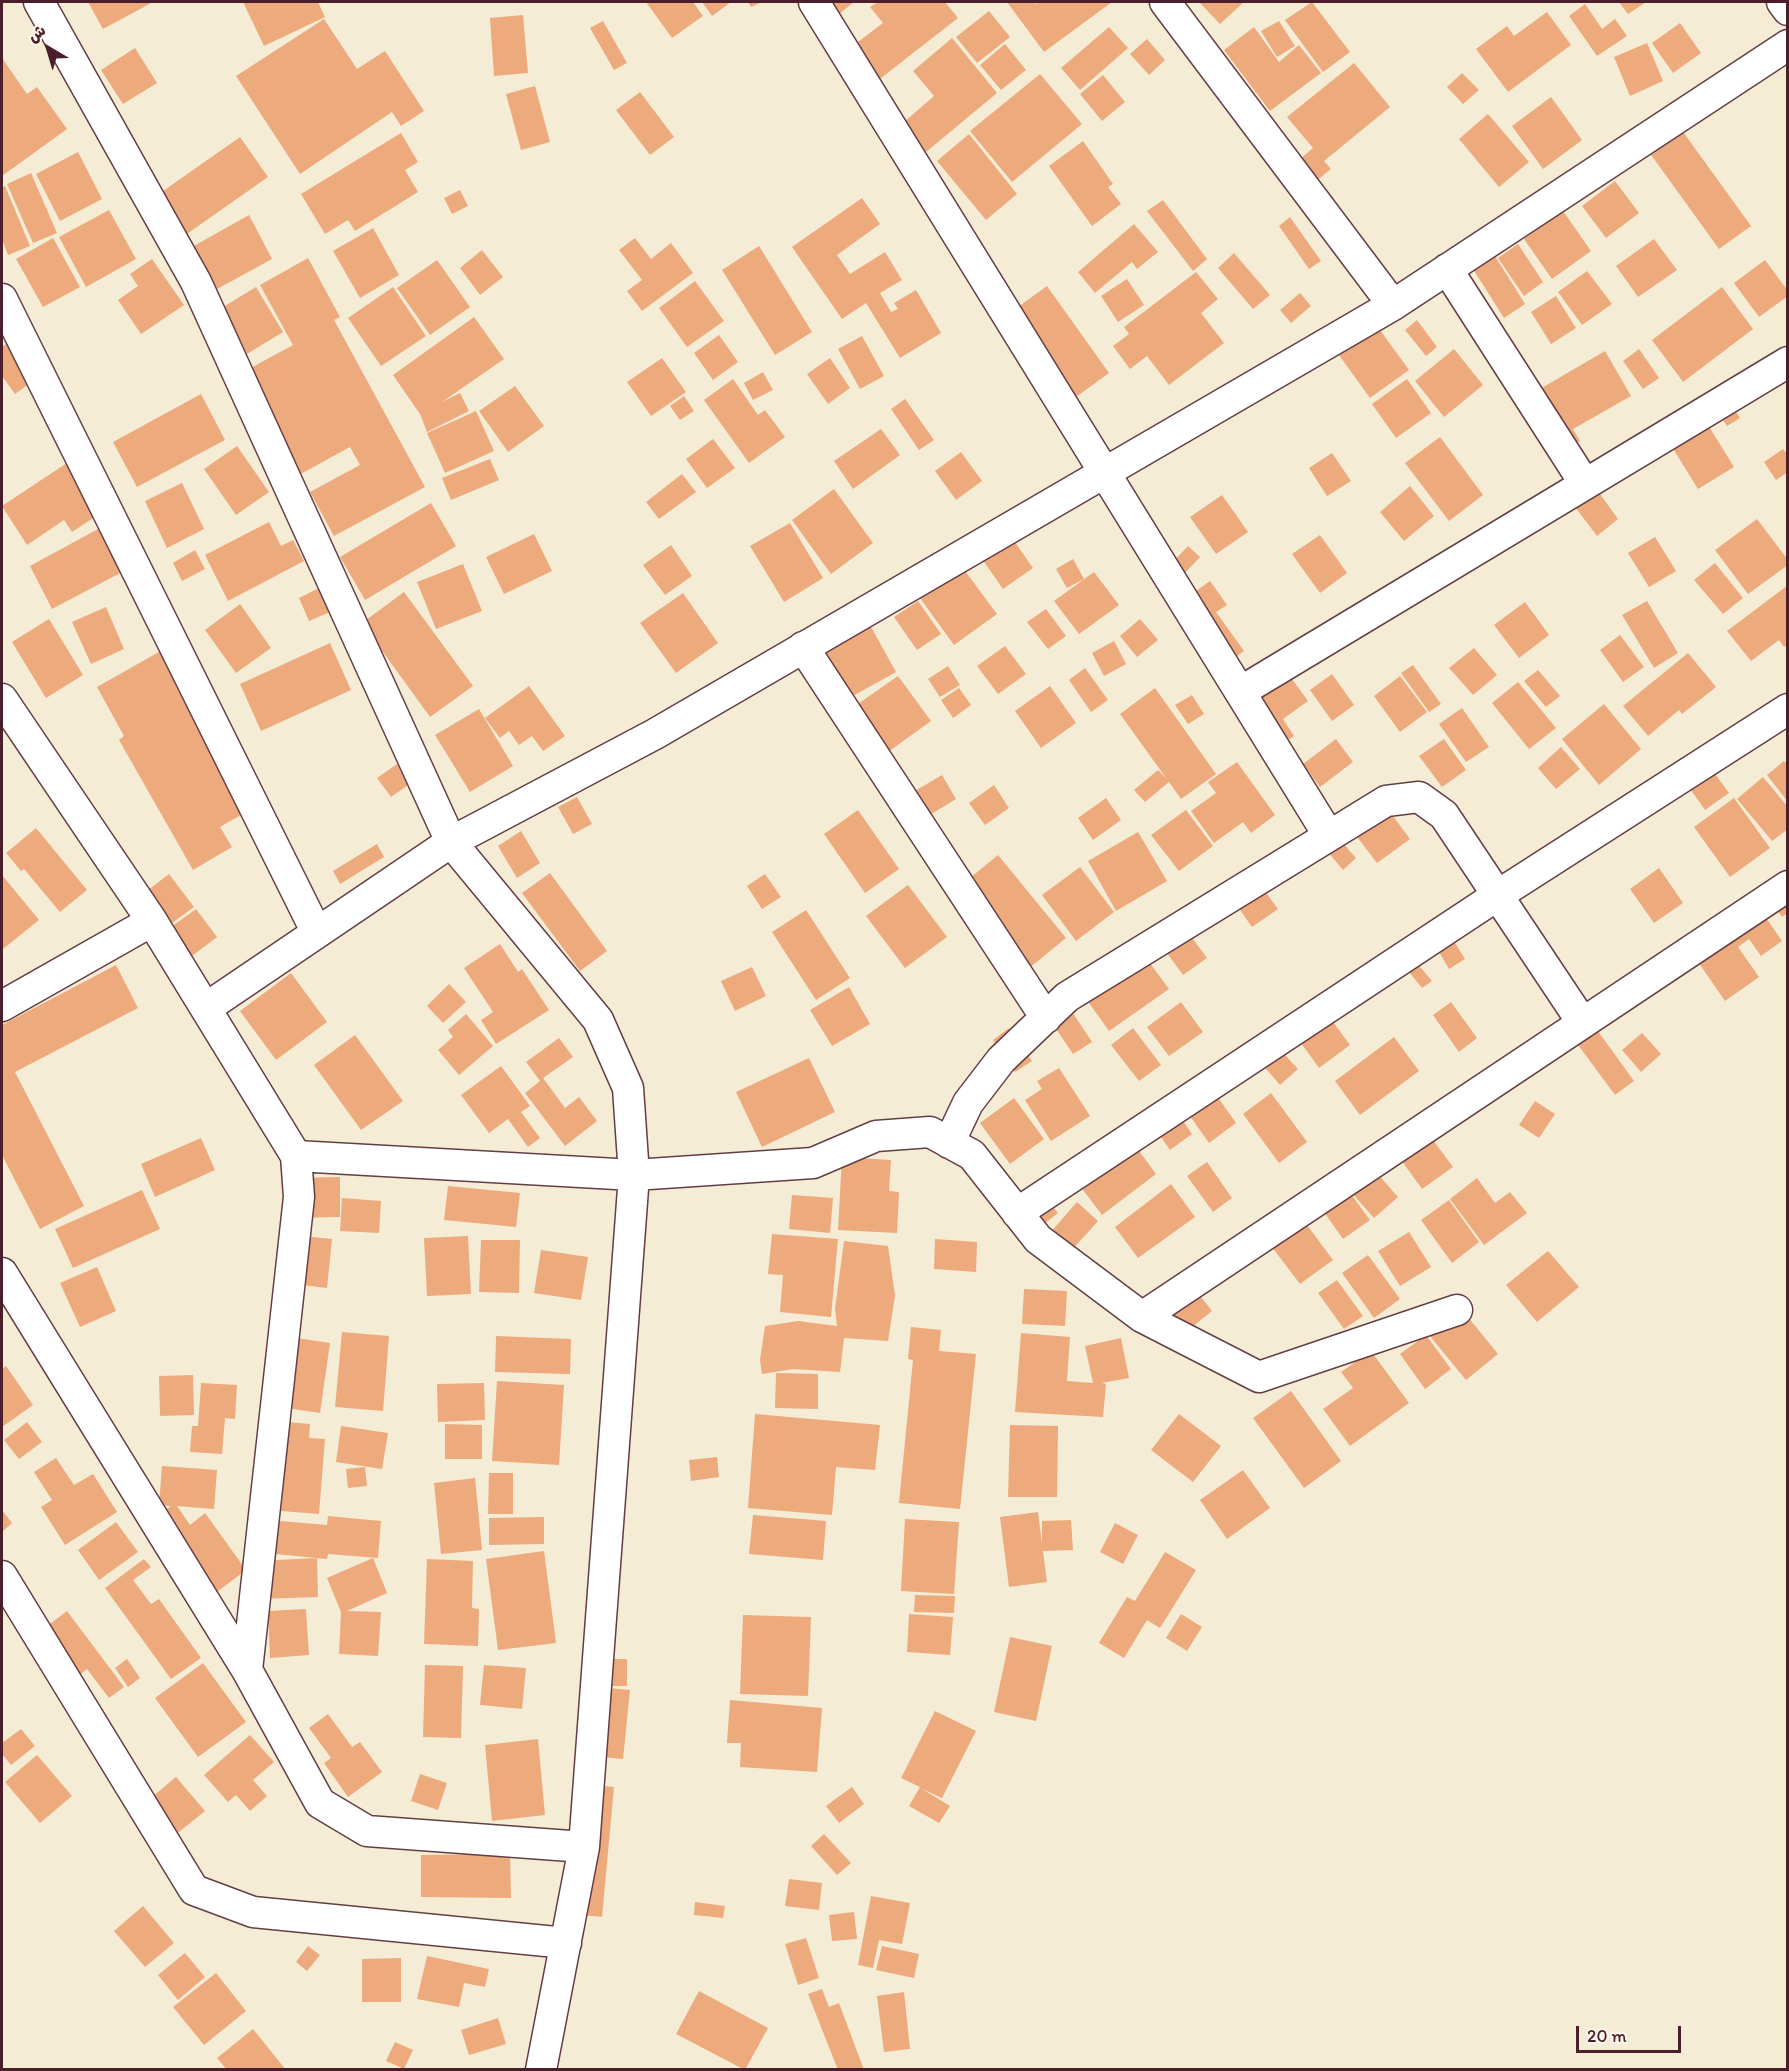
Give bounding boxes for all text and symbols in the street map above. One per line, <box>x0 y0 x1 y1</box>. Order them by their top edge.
north arrow <box>18 18 78 78</box>
text: ش <box>24 21 49 46</box>
scale bar <box>1579 2014 1684 2052</box>
text: 20 m <box>1587 2025 1627 2047</box>

